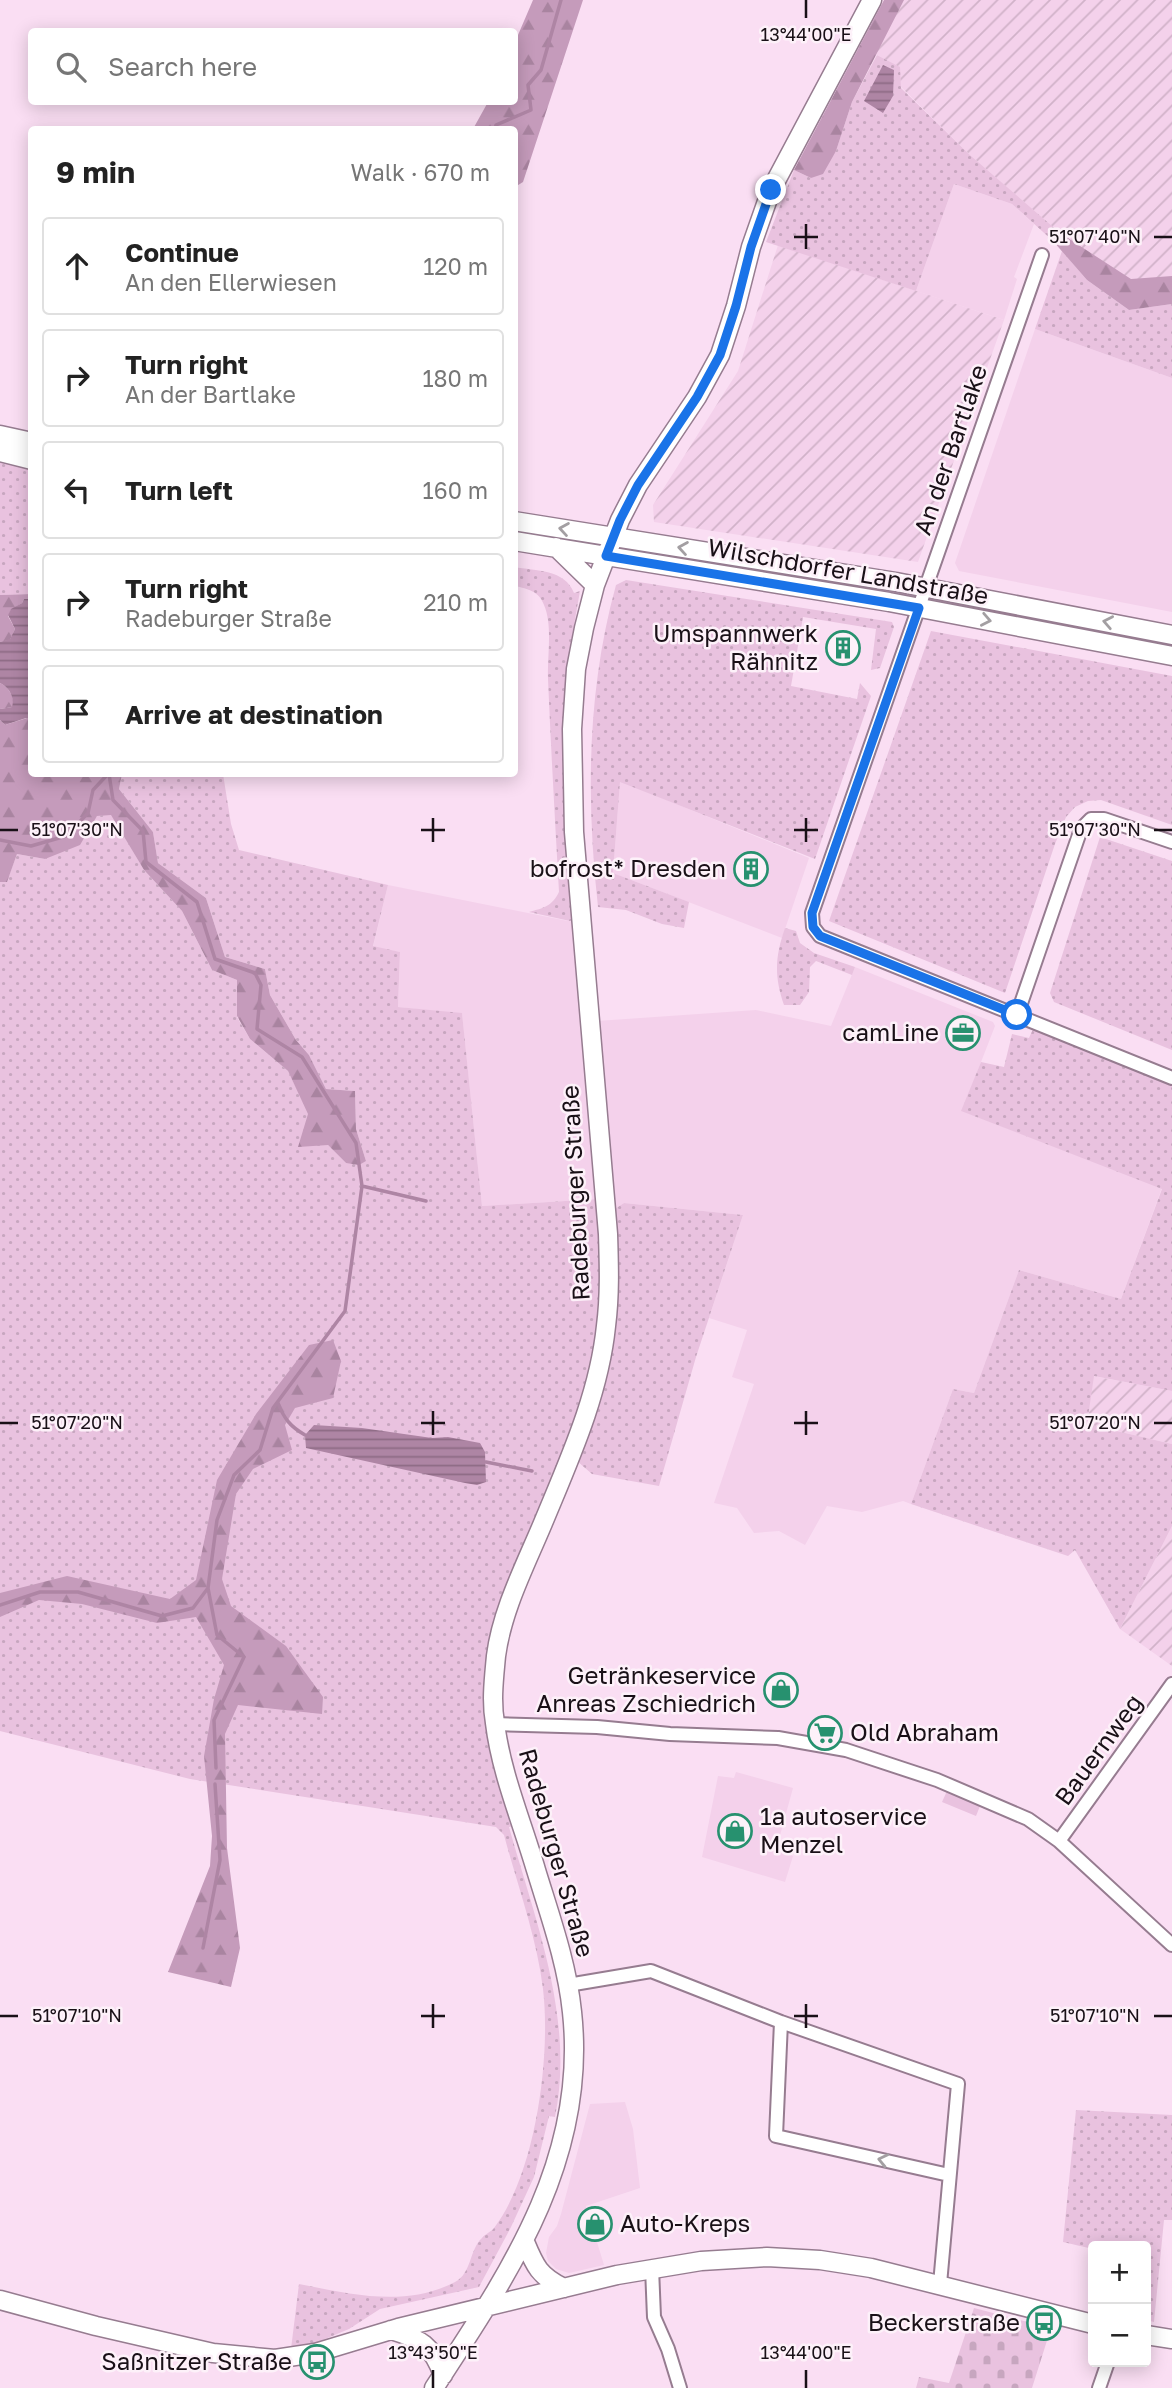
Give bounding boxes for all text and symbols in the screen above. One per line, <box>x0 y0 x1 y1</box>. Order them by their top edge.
text: 13°44'00"E <box>761 23 851 45</box>
search box <box>28 28 518 105</box>
icon: search <box>52 48 90 86</box>
text: Search here <box>108 51 257 82</box>
text: 9 min <box>56 154 135 190</box>
text: Walk · 670 m <box>351 158 490 186</box>
route end <box>755 174 786 205</box>
text: 51°07'40"N <box>1049 225 1141 247</box>
text: Continue <box>125 237 239 268</box>
icon: ahead <box>58 247 96 285</box>
text: 120 m <box>423 252 488 280</box>
text: An den Ellerwiesen <box>125 268 337 296</box>
text: Turn right <box>125 349 248 380</box>
icon: right <box>58 359 96 397</box>
street label: An der Bartlake <box>907 361 992 538</box>
text: 180 m <box>422 364 488 392</box>
text: An der Bartlake <box>125 380 296 408</box>
icon: left <box>58 471 96 509</box>
text: Turn left <box>125 475 233 506</box>
text: 160 m <box>423 476 488 504</box>
one-way arrow <box>558 522 569 537</box>
street label: Wilschdorfer Landstraße <box>706 532 991 609</box>
one-way arrow <box>677 541 689 556</box>
text: Turn right <box>125 573 248 604</box>
icon: right <box>58 583 96 621</box>
text: 210 m <box>423 588 488 616</box>
text: Radeburger Straße <box>125 604 332 632</box>
one-way arrow <box>980 612 992 627</box>
one-way arrow <box>1102 616 1114 631</box>
place label: Umspannwerk Rähnitz <box>653 618 818 675</box>
building icon: Umspannwerk Rähnitz <box>824 629 862 667</box>
icon: arrive <box>58 695 96 733</box>
text: Arrive at destination <box>125 699 383 730</box>
text: 51°07'30"N <box>31 818 123 840</box>
text: 51°07'30"N <box>1049 818 1141 840</box>
building icon: bofrost* Dresden <box>732 850 770 888</box>
place label: bofrost* Dresden <box>530 853 726 882</box>
route start <box>1001 999 1032 1030</box>
office icon: camLine <box>944 1014 982 1052</box>
place label: camLine <box>842 1017 939 1046</box>
street label: Radeburger Straße <box>554 1085 595 1302</box>
text: 51°07'20"N <box>31 1411 123 1433</box>
text: 51°07'20"N <box>1049 1411 1141 1433</box>
place label: Getränkeservice Anreas Zschiedrich <box>536 1660 756 1717</box>
shop icon: Getränkeservice Anreas Zschiedrich <box>762 1671 800 1709</box>
street label: Bauernweg <box>1048 1688 1148 1810</box>
supermarket icon: Old Abraham <box>806 1714 844 1752</box>
place label: Old Abraham <box>850 1717 999 1746</box>
street label: Radeburger Straße <box>514 1745 601 1960</box>
place label: 1a autoservice Menzel <box>760 1801 927 1858</box>
shop icon: 1a autoservice Menzel <box>716 1812 754 1850</box>
text: 51°07'10"N <box>32 2004 122 2026</box>
text: 51°07'10"N <box>1050 2004 1140 2026</box>
one-way arrow <box>877 2154 889 2168</box>
shop icon: Auto-Kreps <box>576 2205 614 2243</box>
place label: Auto-Kreps <box>620 2208 750 2237</box>
map controls <box>1088 2241 1151 2367</box>
button: + <box>1088 2241 1151 2304</box>
bus stop icon: Beckerstraße <box>1025 2304 1063 2342</box>
button: − <box>1088 2304 1151 2367</box>
place label: Beckerstraße <box>868 2307 1020 2336</box>
text: 13°43'50"E <box>388 2341 478 2363</box>
text: 13°44'00"E <box>761 2341 851 2363</box>
bus stop icon: Saßnitzer Straße <box>298 2343 336 2381</box>
place label: Saßnitzer Straße <box>101 2346 292 2375</box>

